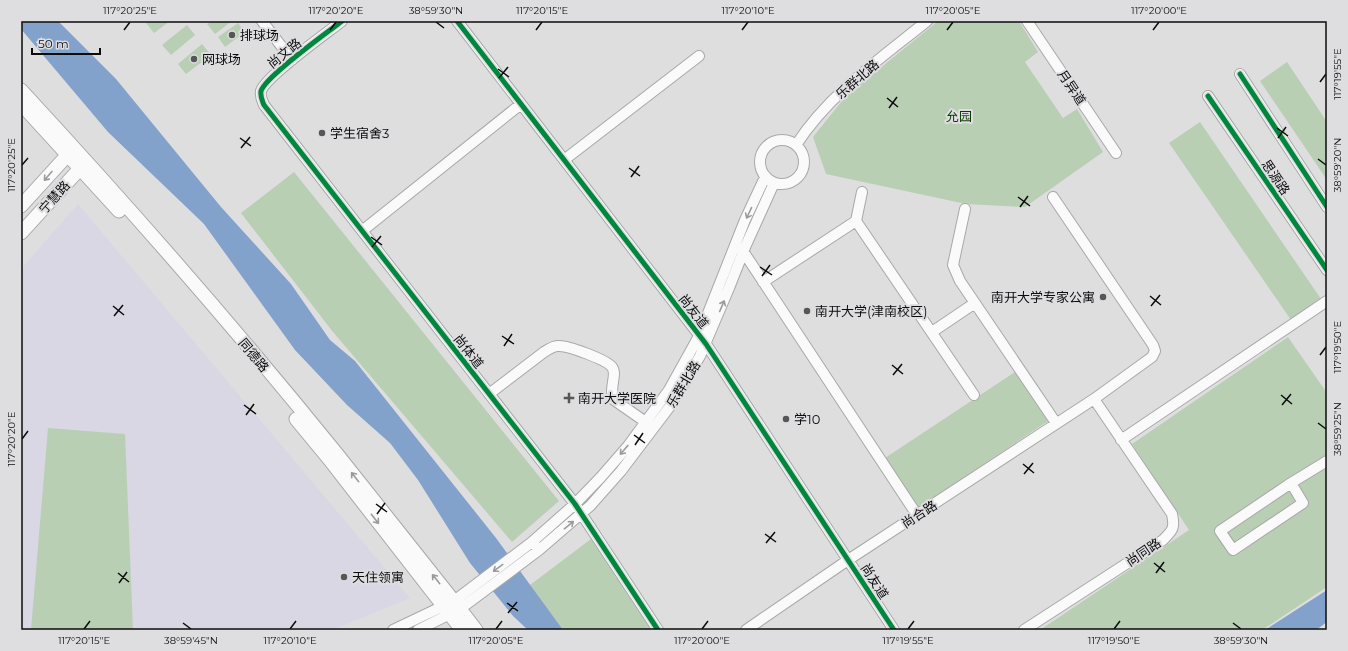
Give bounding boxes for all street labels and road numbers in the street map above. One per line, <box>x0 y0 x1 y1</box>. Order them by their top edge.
street label: 尚文路 <box>264 35 304 71</box>
street label: 乐群北路 <box>832 56 882 102</box>
street label: 月异道 <box>1054 66 1090 108</box>
street label: 思源路 <box>1258 156 1294 198</box>
street label: 宁慧路 <box>35 177 73 217</box>
street label: 尚友道 <box>676 291 712 331</box>
street label: 尚体道 <box>451 331 487 371</box>
street label: 同德路 <box>235 335 273 375</box>
street label: 乐群北路 <box>663 358 703 410</box>
street label: 尚合路 <box>898 497 940 531</box>
street label: 尚同路 <box>1122 534 1164 570</box>
street label: 尚友道 <box>858 560 892 602</box>

